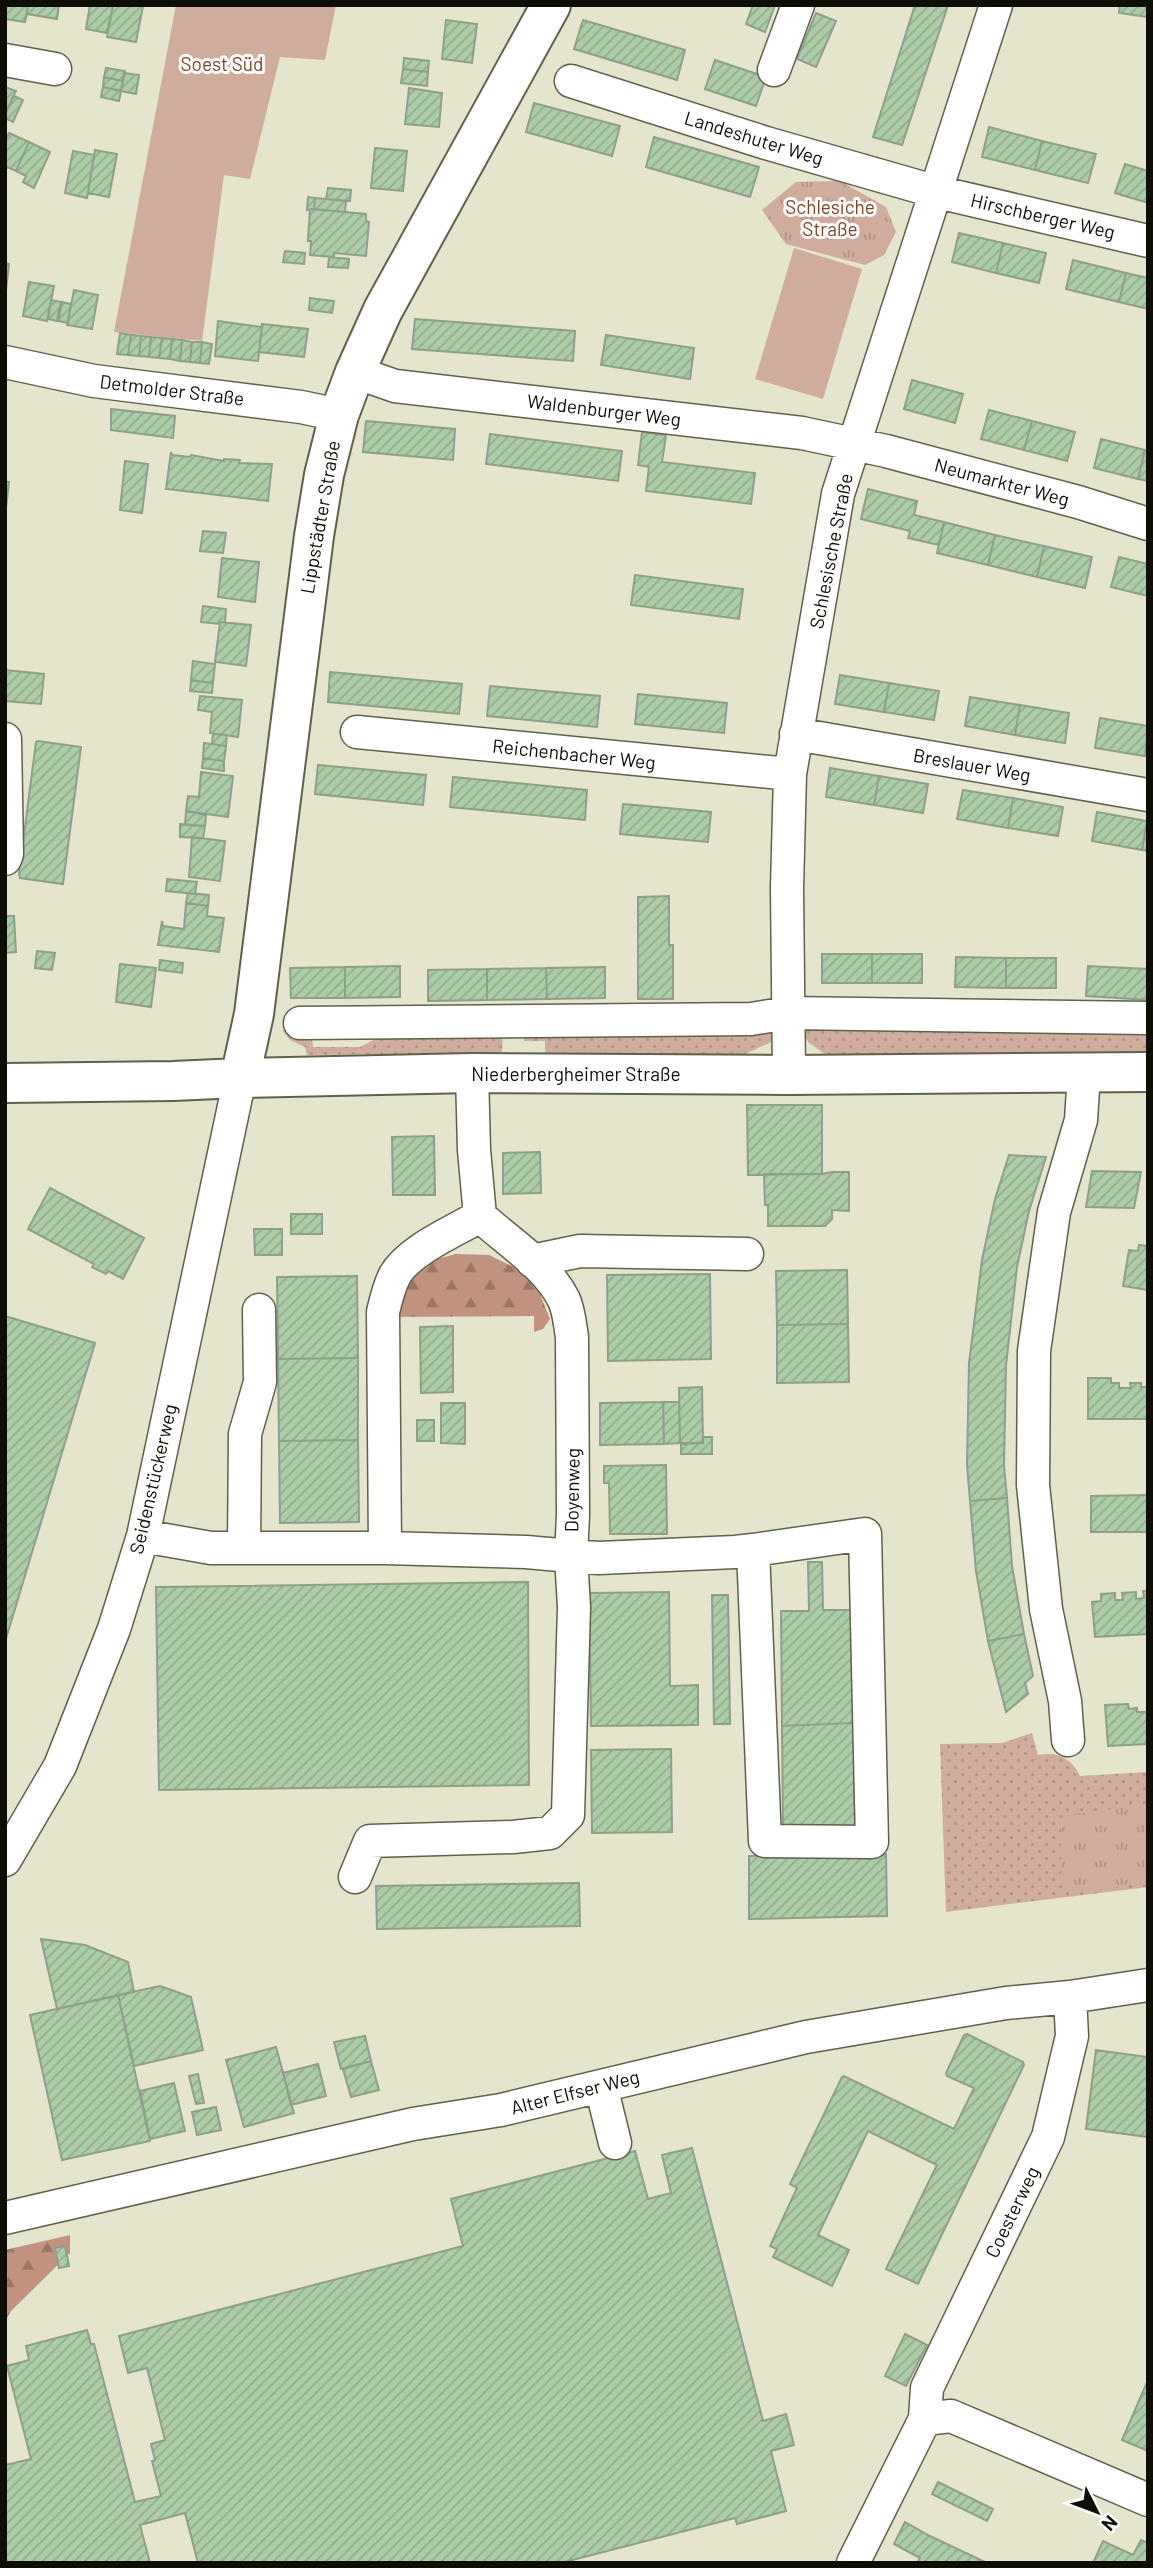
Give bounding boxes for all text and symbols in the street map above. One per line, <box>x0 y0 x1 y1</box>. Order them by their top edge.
park label: Soest Süd <box>181 52 263 75</box>
street label: Landeshuter Weg <box>682 105 826 170</box>
street label: Hirschberger Weg <box>969 188 1118 243</box>
park label: Schlesiche Straße <box>785 195 875 240</box>
street label: Detmolder Straße <box>98 369 246 410</box>
street label: Waldenburger Weg <box>526 389 682 430</box>
street label: Lippstädter Straße <box>295 438 344 595</box>
street label: Neumarkter Weg <box>932 452 1072 511</box>
street label: Schlesische Straße <box>804 471 857 631</box>
street label: Reichenbacher Weg <box>491 734 657 774</box>
street label: Breslauer Weg <box>912 743 1033 786</box>
street label: Niederbergheimer Straße <box>471 1062 681 1085</box>
street label: Seidenstückerweg <box>124 1402 181 1556</box>
street label: Doyenweg <box>559 1448 584 1532</box>
street label: Alter Elfser Weg <box>508 2064 642 2119</box>
street label: Coesterweg <box>980 2162 1044 2261</box>
north arrow <box>1062 2477 1132 2547</box>
text: N <box>1097 2511 1123 2536</box>

